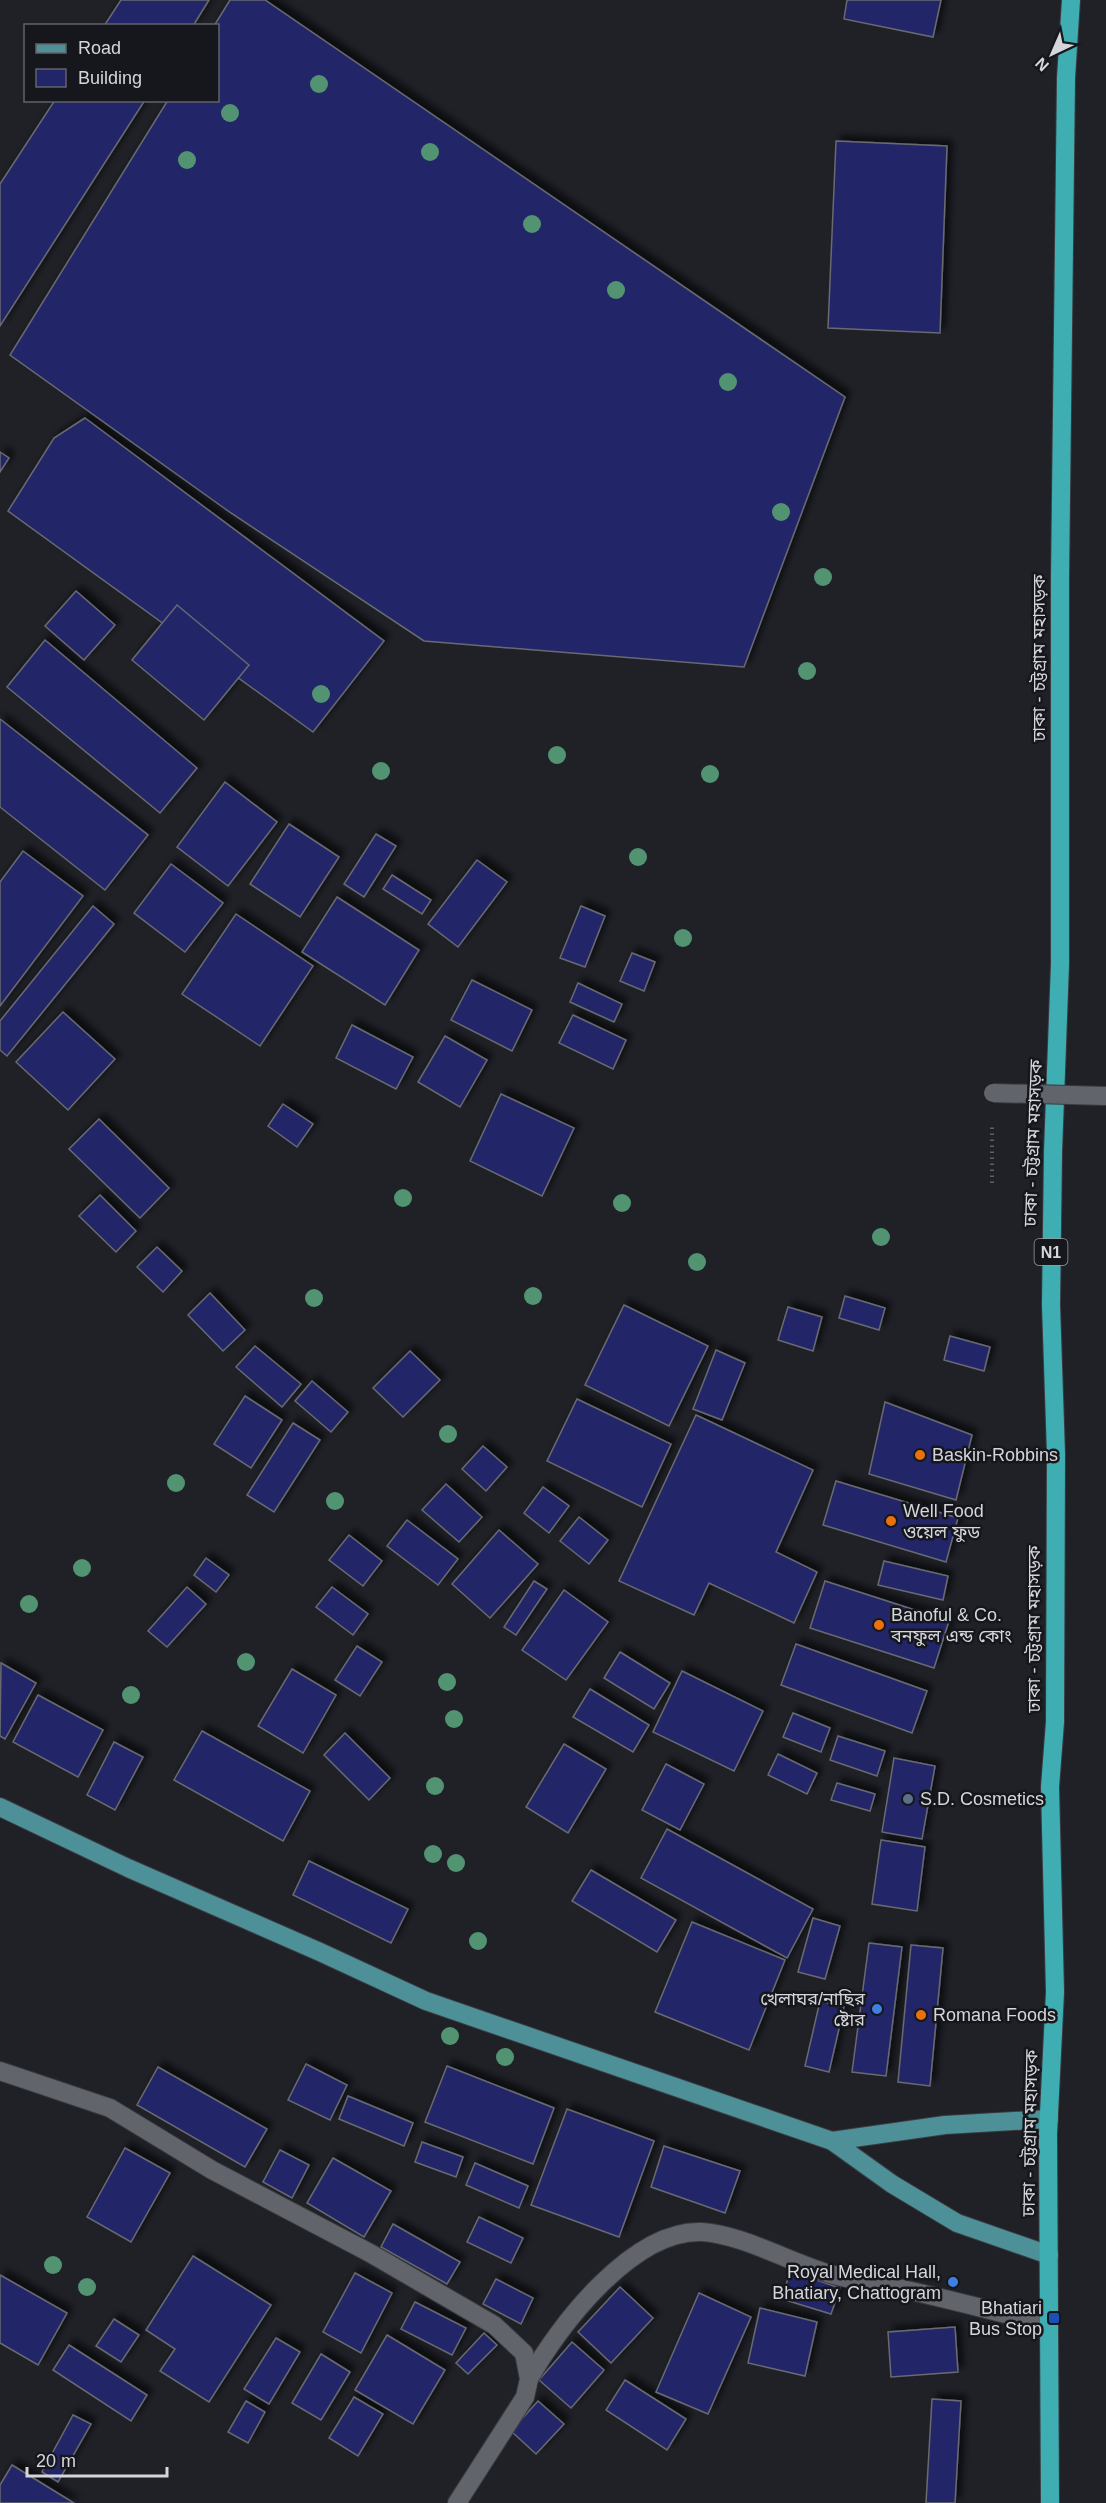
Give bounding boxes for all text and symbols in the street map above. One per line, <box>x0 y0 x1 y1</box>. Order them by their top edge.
legend <box>24 24 219 102</box>
north arrow <box>1022 24 1082 84</box>
text: Road <box>78 38 121 58</box>
text: N <box>1032 54 1052 75</box>
text: Building <box>78 68 142 88</box>
street label: ঢাকা - চট্টগ্রাম মহাসড়ক <box>1029 574 1049 743</box>
street label: ঢাকা - চট্টগ্রাম মহাসড়ক <box>1020 1059 1046 1228</box>
road number: N1 <box>1034 1239 1068 1265</box>
place label: Baskin-Robbins <box>932 1445 1058 1465</box>
marker: Baskin-Robbins <box>913 1448 927 1462</box>
place label: Well Food ওয়েল ফুড <box>903 1501 984 1543</box>
marker: Well Food ওয়েল ফুড <box>884 1514 898 1528</box>
street label: ঢাকা - চট্টগ্রাম মহাসড়ক <box>1024 1545 1044 1714</box>
place label: Banoful & Co. বনফুল এন্ড কোং <box>890 1605 1012 1647</box>
marker: Banoful & Co. বনফুল এন্ড কোং <box>872 1618 886 1632</box>
place label: S.D. Cosmetics <box>920 1789 1044 1809</box>
marker: S.D. Cosmetics <box>901 1792 915 1806</box>
place label: খেলাঘর/নাছির ষ্টোর <box>760 1989 865 2030</box>
marker: খেলাঘর/নাছির ষ্টোর <box>870 2002 884 2016</box>
place label: Romana Foods <box>933 2005 1056 2025</box>
marker: Romana Foods <box>914 2008 928 2022</box>
street label: ঢাকা - চট্টগ্রাম মহাসড়ক <box>1019 2049 1041 2218</box>
place label: Royal Medical Hall, Bhatiary, Chattogram <box>772 2262 941 2303</box>
marker: Royal Medical Hall, Bhatiary, Chattogram <box>946 2275 960 2289</box>
place label: Bhatiari Bus Stop <box>969 2298 1042 2339</box>
marker: Bhatiari Bus Stop <box>1047 2311 1061 2325</box>
scale bar <box>27 2440 166 2478</box>
text: 20 m <box>36 2451 76 2471</box>

